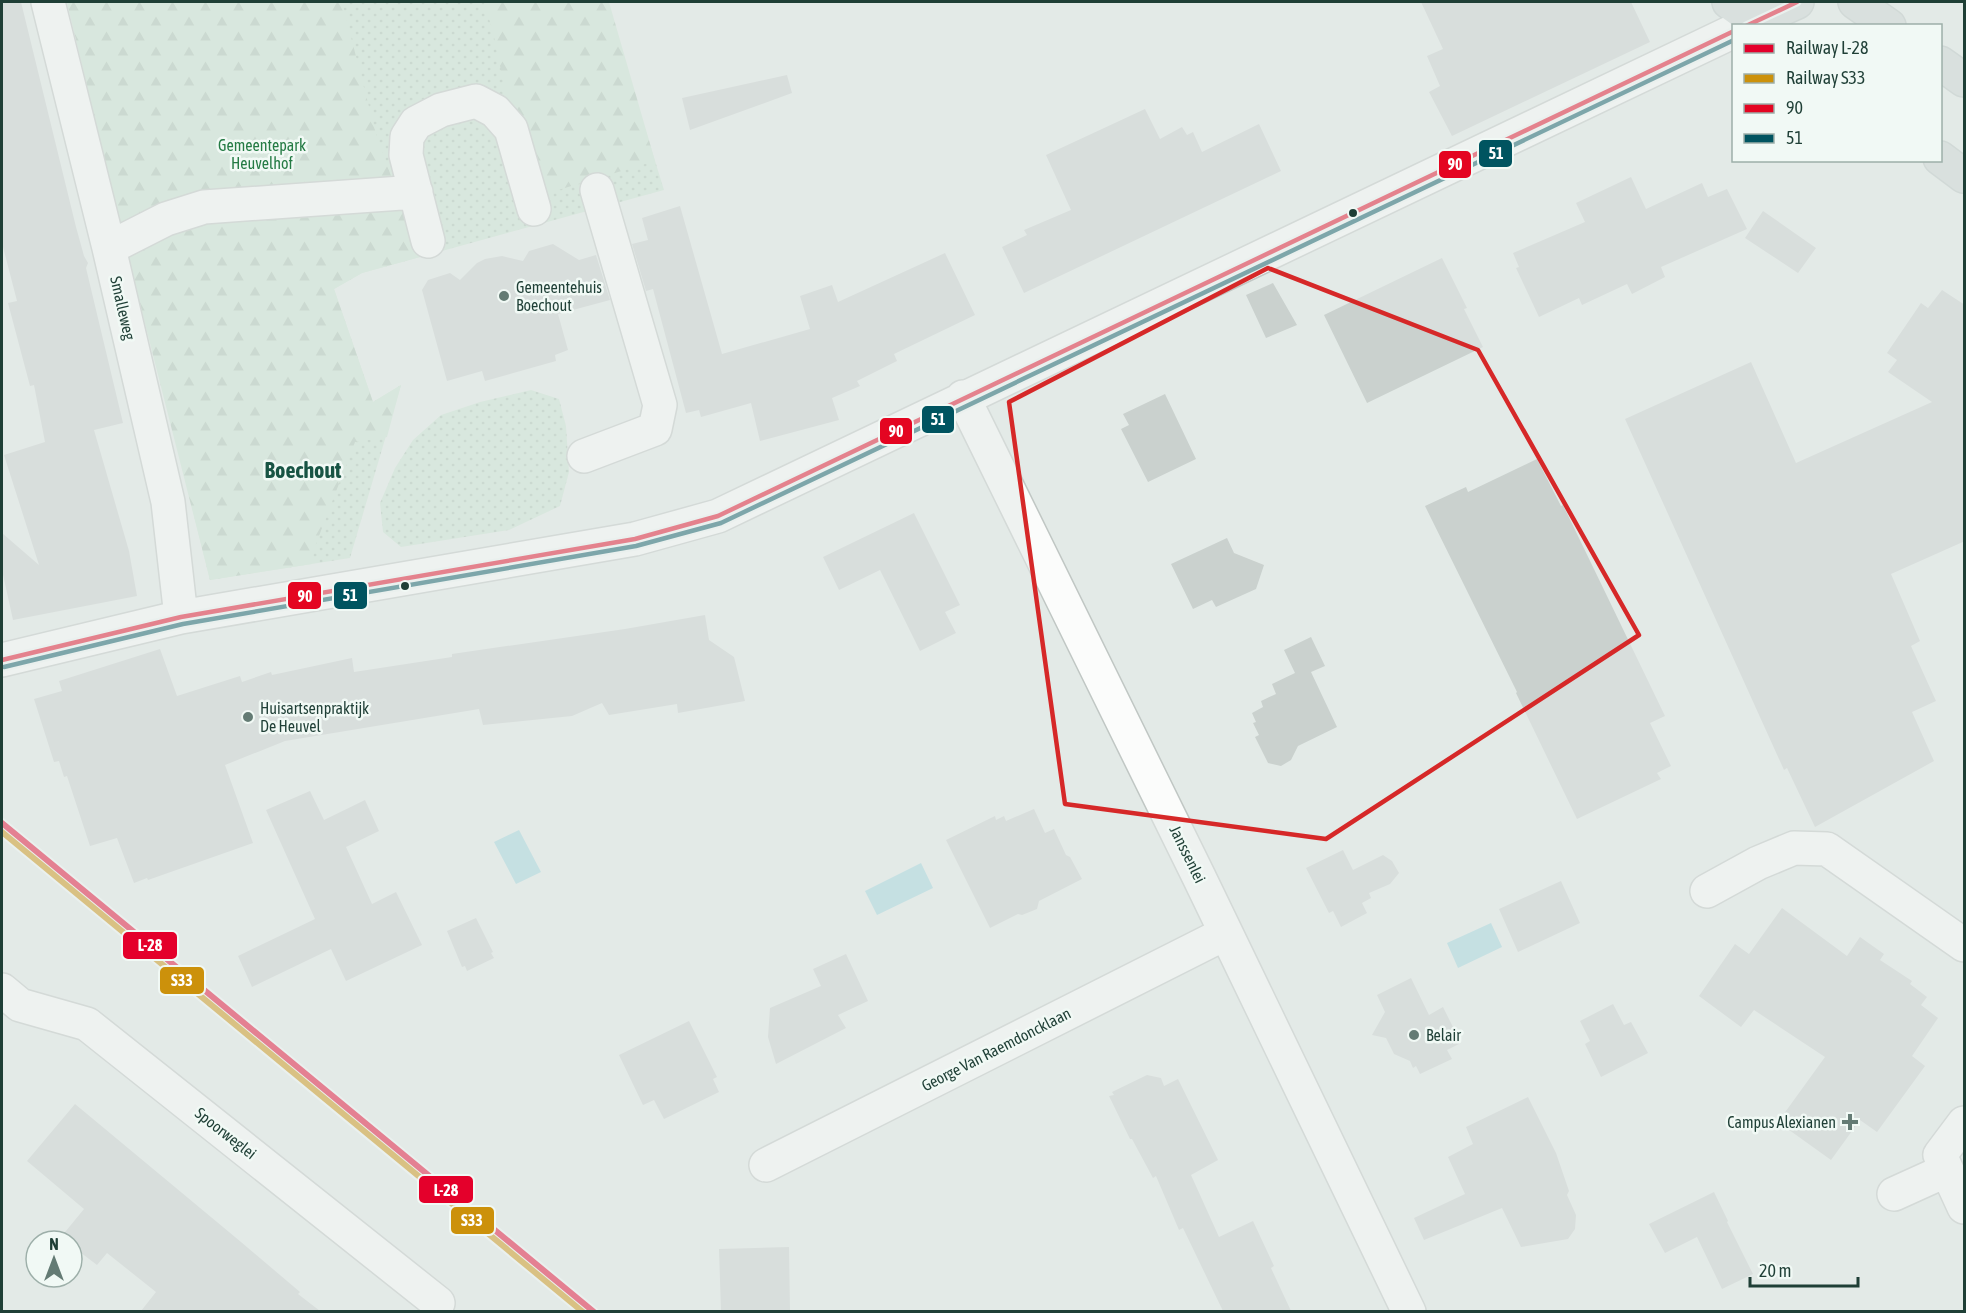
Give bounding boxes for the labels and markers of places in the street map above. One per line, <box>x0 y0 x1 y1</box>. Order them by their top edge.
unlabelled marker <box>1347 207 1359 219</box>
place label: Gemeentehuis Boechout <box>516 278 602 314</box>
marker: Gemeentehuis Boechout <box>497 289 511 303</box>
unlabelled marker <box>399 580 411 592</box>
place label: Huisartsenpraktijk De Heuvel <box>260 699 369 735</box>
marker: Huisartsenpraktijk De Heuvel <box>241 710 255 724</box>
place label: Belair <box>1426 1026 1461 1044</box>
marker: Belair <box>1407 1028 1421 1042</box>
place label: Campus Alexianen <box>1727 1113 1836 1132</box>
marker: Campus Alexianen <box>1841 1113 1859 1131</box>

